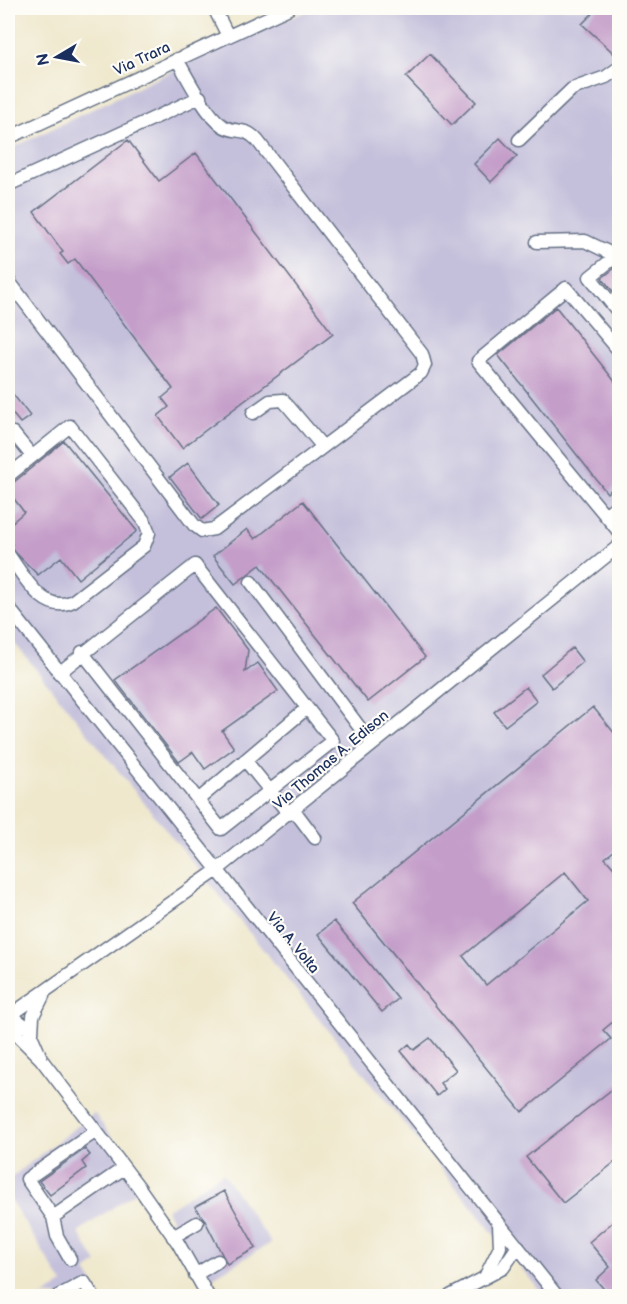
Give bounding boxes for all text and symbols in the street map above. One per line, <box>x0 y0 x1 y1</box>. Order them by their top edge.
north arrow <box>27 27 87 87</box>
street label: Via Trara <box>111 38 173 80</box>
text: N <box>33 52 54 67</box>
street label: Via Thomas A. Edison <box>269 706 393 814</box>
street label: Via A. Volta <box>262 908 324 978</box>

